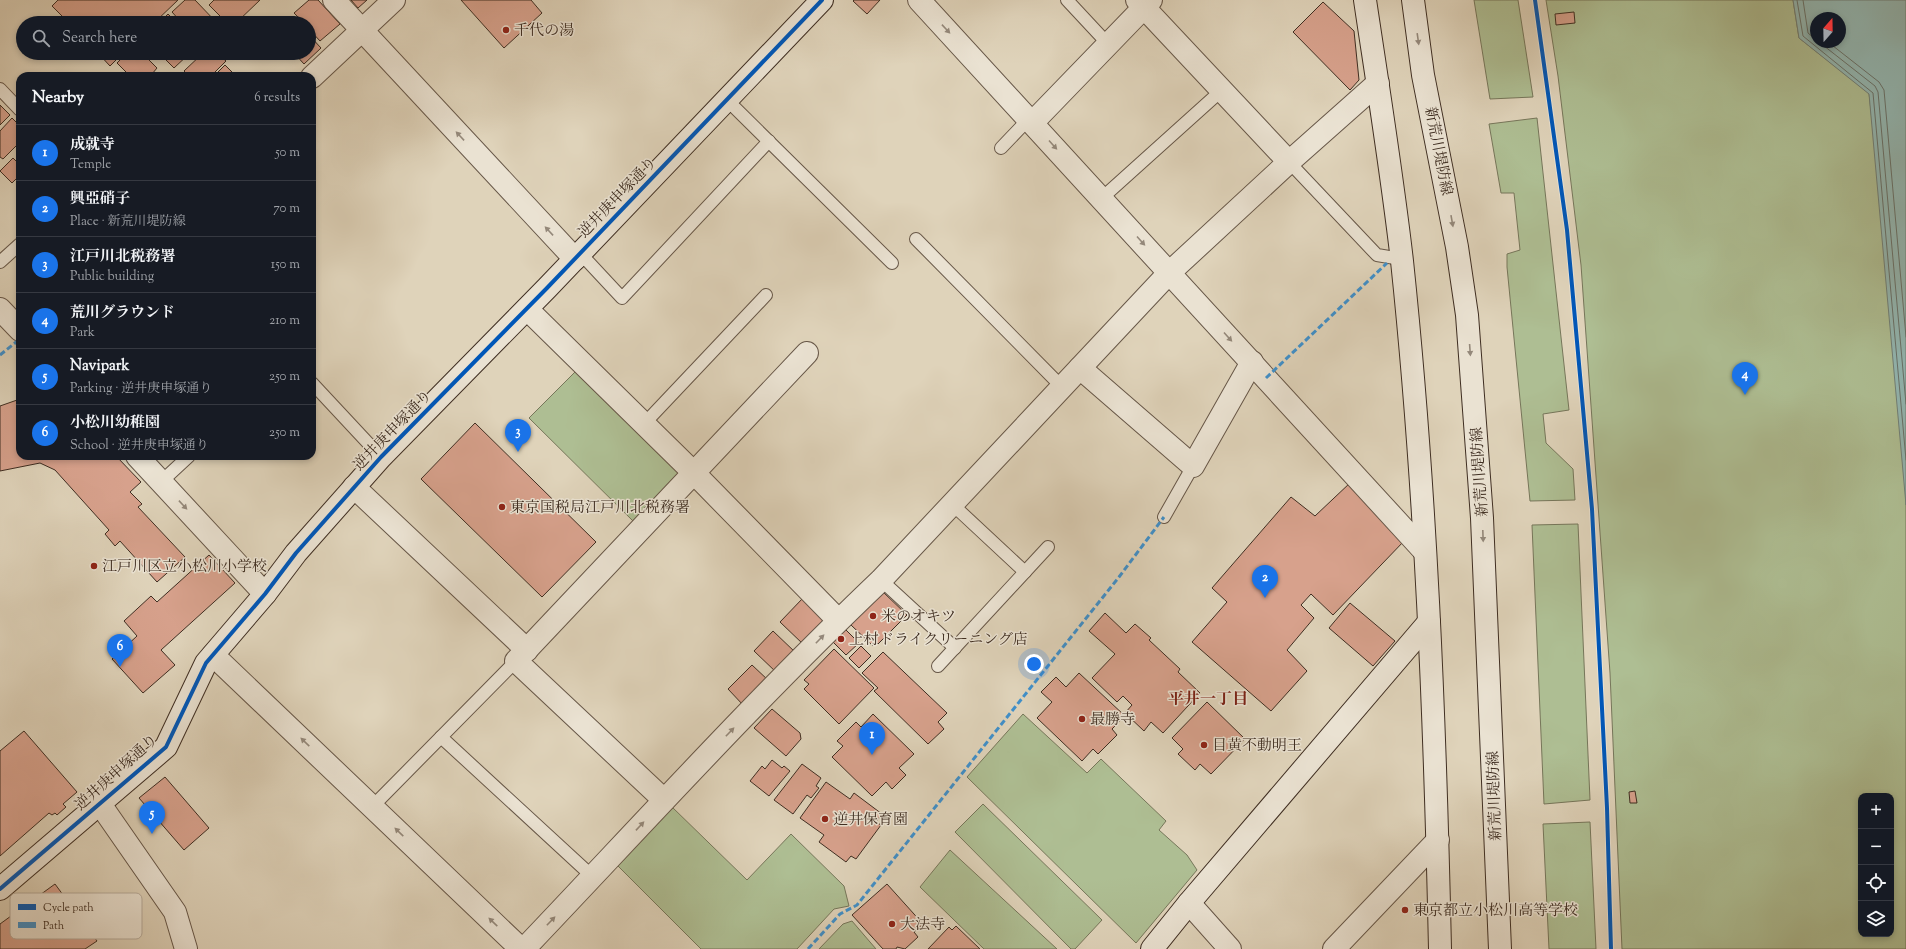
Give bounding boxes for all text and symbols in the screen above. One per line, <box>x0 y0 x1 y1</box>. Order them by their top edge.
north arrow <box>1810 12 1846 48</box>
search box <box>16 16 316 60</box>
place label: 千代の湯 <box>514 21 574 42</box>
one-way arrow <box>941 24 950 33</box>
marker: 千代の湯 <box>501 25 511 35</box>
icon: search <box>30 27 52 49</box>
text: Search here <box>62 28 137 49</box>
one-way arrow <box>1415 33 1421 45</box>
text: Nearby <box>32 86 84 110</box>
text: 6 results <box>254 89 300 107</box>
street label: 新荒川堤防線 <box>1419 105 1456 197</box>
one-way arrow <box>456 131 465 140</box>
text: 成就寺 <box>70 135 115 156</box>
one-way arrow <box>1048 140 1057 149</box>
text: 1 <box>43 144 47 162</box>
text: 50 m <box>275 144 300 162</box>
street label: 逆井庚申塚通り <box>574 153 662 243</box>
text: Temple <box>70 156 111 174</box>
text: 興亞硝子 <box>70 189 130 210</box>
text: 2 <box>42 200 48 218</box>
text: 70 m <box>273 200 300 218</box>
text: Place · 新荒川堤防線 <box>70 213 186 231</box>
one-way arrow <box>1449 215 1455 228</box>
one-way arrow <box>544 226 553 236</box>
one-way arrow <box>1136 236 1145 246</box>
text: 江戸川北税務署 <box>70 247 175 268</box>
text: 3 <box>42 256 48 274</box>
text: 150 m <box>271 256 300 274</box>
text: Public building <box>70 268 154 286</box>
text: 荒川グラウンド <box>70 303 175 324</box>
text: 4 <box>42 312 48 330</box>
text: 210 m <box>269 312 300 330</box>
text: Park <box>70 324 95 342</box>
one-way arrow <box>1224 332 1233 342</box>
one-way arrow <box>1466 344 1473 356</box>
text: Navipark <box>70 356 129 377</box>
pin: 4 <box>1732 362 1758 395</box>
text: 5 <box>43 368 47 386</box>
text: 250 m <box>269 368 300 386</box>
text: Parking · 逆井庚申塚通り <box>70 380 212 398</box>
street label: 逆井庚申塚通り <box>349 386 437 476</box>
text: 小松川幼稚園 <box>70 413 160 434</box>
pin: 3 <box>505 419 531 452</box>
text: 6 <box>42 424 48 442</box>
text: 250 m <box>269 424 300 442</box>
street label: 新荒川堤防線 <box>1467 426 1494 518</box>
text: School · 逆井庚申塚通り <box>70 437 209 455</box>
place label: 東京国税局江戸川北税務署 <box>510 498 690 519</box>
one-way arrow <box>178 500 188 510</box>
marker: 東京国税局江戸川北税務署 <box>497 502 507 512</box>
one-way arrow <box>1480 530 1486 543</box>
place label: 江戸川区立小松川小学校 <box>102 557 267 578</box>
marker: 江戸川区立小松川小学校 <box>89 561 99 571</box>
pin: 2 <box>1252 565 1278 598</box>
place label: 米のオキツ <box>881 607 956 628</box>
marker: 米のオキツ <box>868 611 878 621</box>
place label: 上村ドライクリーニング店 <box>849 630 1028 651</box>
pin: 6 <box>107 634 133 667</box>
one-way arrow <box>815 634 825 644</box>
marker: 上村ドライクリーニング店 <box>836 634 846 644</box>
your location <box>1024 654 1044 674</box>
district label: 平井一丁目 <box>1168 689 1248 712</box>
place label: 最勝寺 <box>1090 710 1135 731</box>
marker: 最勝寺 <box>1077 714 1087 724</box>
pin: 1 <box>859 722 885 755</box>
one-way arrow <box>725 727 735 737</box>
street label: 逆井庚申塚通り <box>71 730 163 816</box>
place label: 目黄不動明王 <box>1212 736 1302 757</box>
one-way arrow <box>300 737 310 747</box>
marker: 目黄不動明王 <box>1199 740 1209 750</box>
street label: 新荒川堤防線 <box>1483 751 1508 841</box>
map controls <box>1858 793 1894 937</box>
button: + <box>1858 793 1894 829</box>
pin: 5 <box>139 801 165 834</box>
place label: 逆井保育園 <box>833 810 908 831</box>
marker: 逆井保育園 <box>820 814 830 824</box>
one-way arrow <box>635 821 645 831</box>
one-way arrow <box>394 827 404 837</box>
button: − <box>1858 829 1894 865</box>
button: locate <box>1858 865 1894 901</box>
legend <box>10 893 142 939</box>
text: Cycle path <box>43 900 94 916</box>
place label: 東京都立小松川高等学校 <box>1413 901 1578 922</box>
button: layers <box>1858 901 1894 937</box>
marker: 東京都立小松川高等学校 <box>1400 905 1410 915</box>
place label: 大法寺 <box>900 915 945 936</box>
one-way arrow <box>546 916 556 926</box>
text: Path <box>43 918 65 934</box>
one-way arrow <box>488 918 497 927</box>
marker: 大法寺 <box>887 919 897 929</box>

